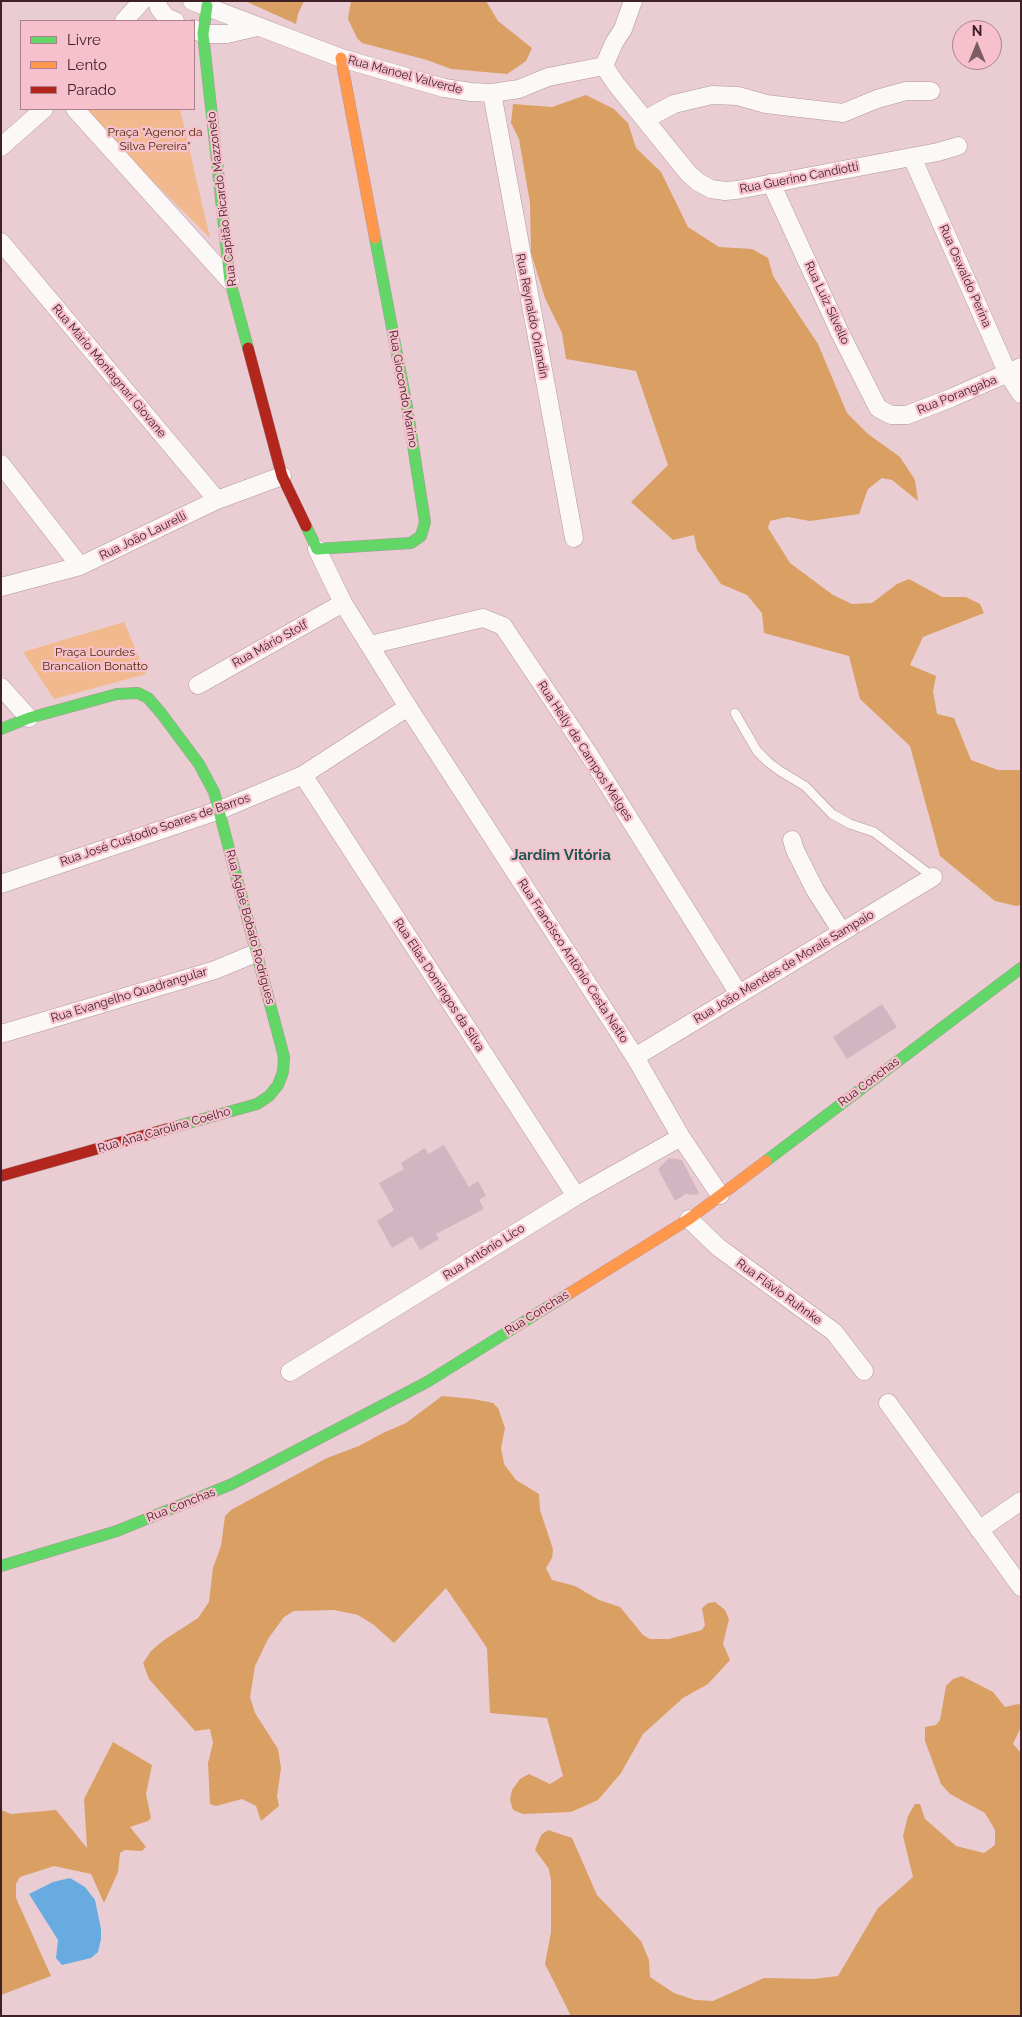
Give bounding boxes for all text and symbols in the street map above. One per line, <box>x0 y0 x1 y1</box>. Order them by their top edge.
legend <box>20 20 195 110</box>
north arrow <box>952 20 1002 70</box>
text: N <box>972 23 982 39</box>
text: Livre <box>67 31 101 49</box>
street label: Rua Manoel Valverde <box>346 53 464 97</box>
text: Lento <box>67 56 107 74</box>
text: Parado <box>67 81 116 99</box>
street label: Rua Capitão Ricardo Mazzoneto <box>204 111 240 287</box>
park label: Praça "Agenor da Silva Pereira" <box>108 125 202 153</box>
street label: Rua Guerino Candiotti <box>738 159 860 197</box>
street label: Rua Oswaldo Perina <box>936 222 994 330</box>
street label: Rua Reynaldo Orlandin <box>513 252 551 380</box>
street label: Rua Luiz Silvello <box>801 259 853 347</box>
street label: Rua Mário Montagnari Giovane <box>49 302 169 440</box>
street label: Rua Giocondo Marino <box>386 329 420 449</box>
street label: Rua Porangaba <box>915 372 999 418</box>
street label: Rua João Laurelli <box>97 509 189 563</box>
street label: Rua Mário Stolf <box>230 617 310 671</box>
park label: Praça Lourdes Brancalion Bonatto <box>42 645 148 673</box>
street label: Rua Helly de Campos Melges <box>534 678 636 824</box>
street label: Rua José Custodio Soares de Barros <box>58 791 252 869</box>
district label: Jardim Vitória <box>511 846 611 864</box>
street label: Rua Aglaé Bobato Rodrigues <box>222 848 278 1006</box>
street label: Rua Francisco Antônio Cesta Netto <box>515 876 631 1046</box>
street label: Rua João Mendes de Morais Sampaio <box>691 907 877 1027</box>
street label: Rua Elias Domingos da Silva <box>391 916 487 1054</box>
street label: Rua Evangelho Quadrangular <box>49 964 209 1026</box>
street label: Rua Conchas <box>836 1054 902 1110</box>
street label: Rua Ana Carolina Coelho <box>96 1104 232 1156</box>
street label: Rua Antônio Lico <box>440 1221 528 1283</box>
street label: Rua Flávio Ruhnke <box>733 1256 825 1328</box>
street label: Rua Conchas <box>502 1288 572 1338</box>
street label: Rua Conchas <box>145 1485 217 1525</box>

